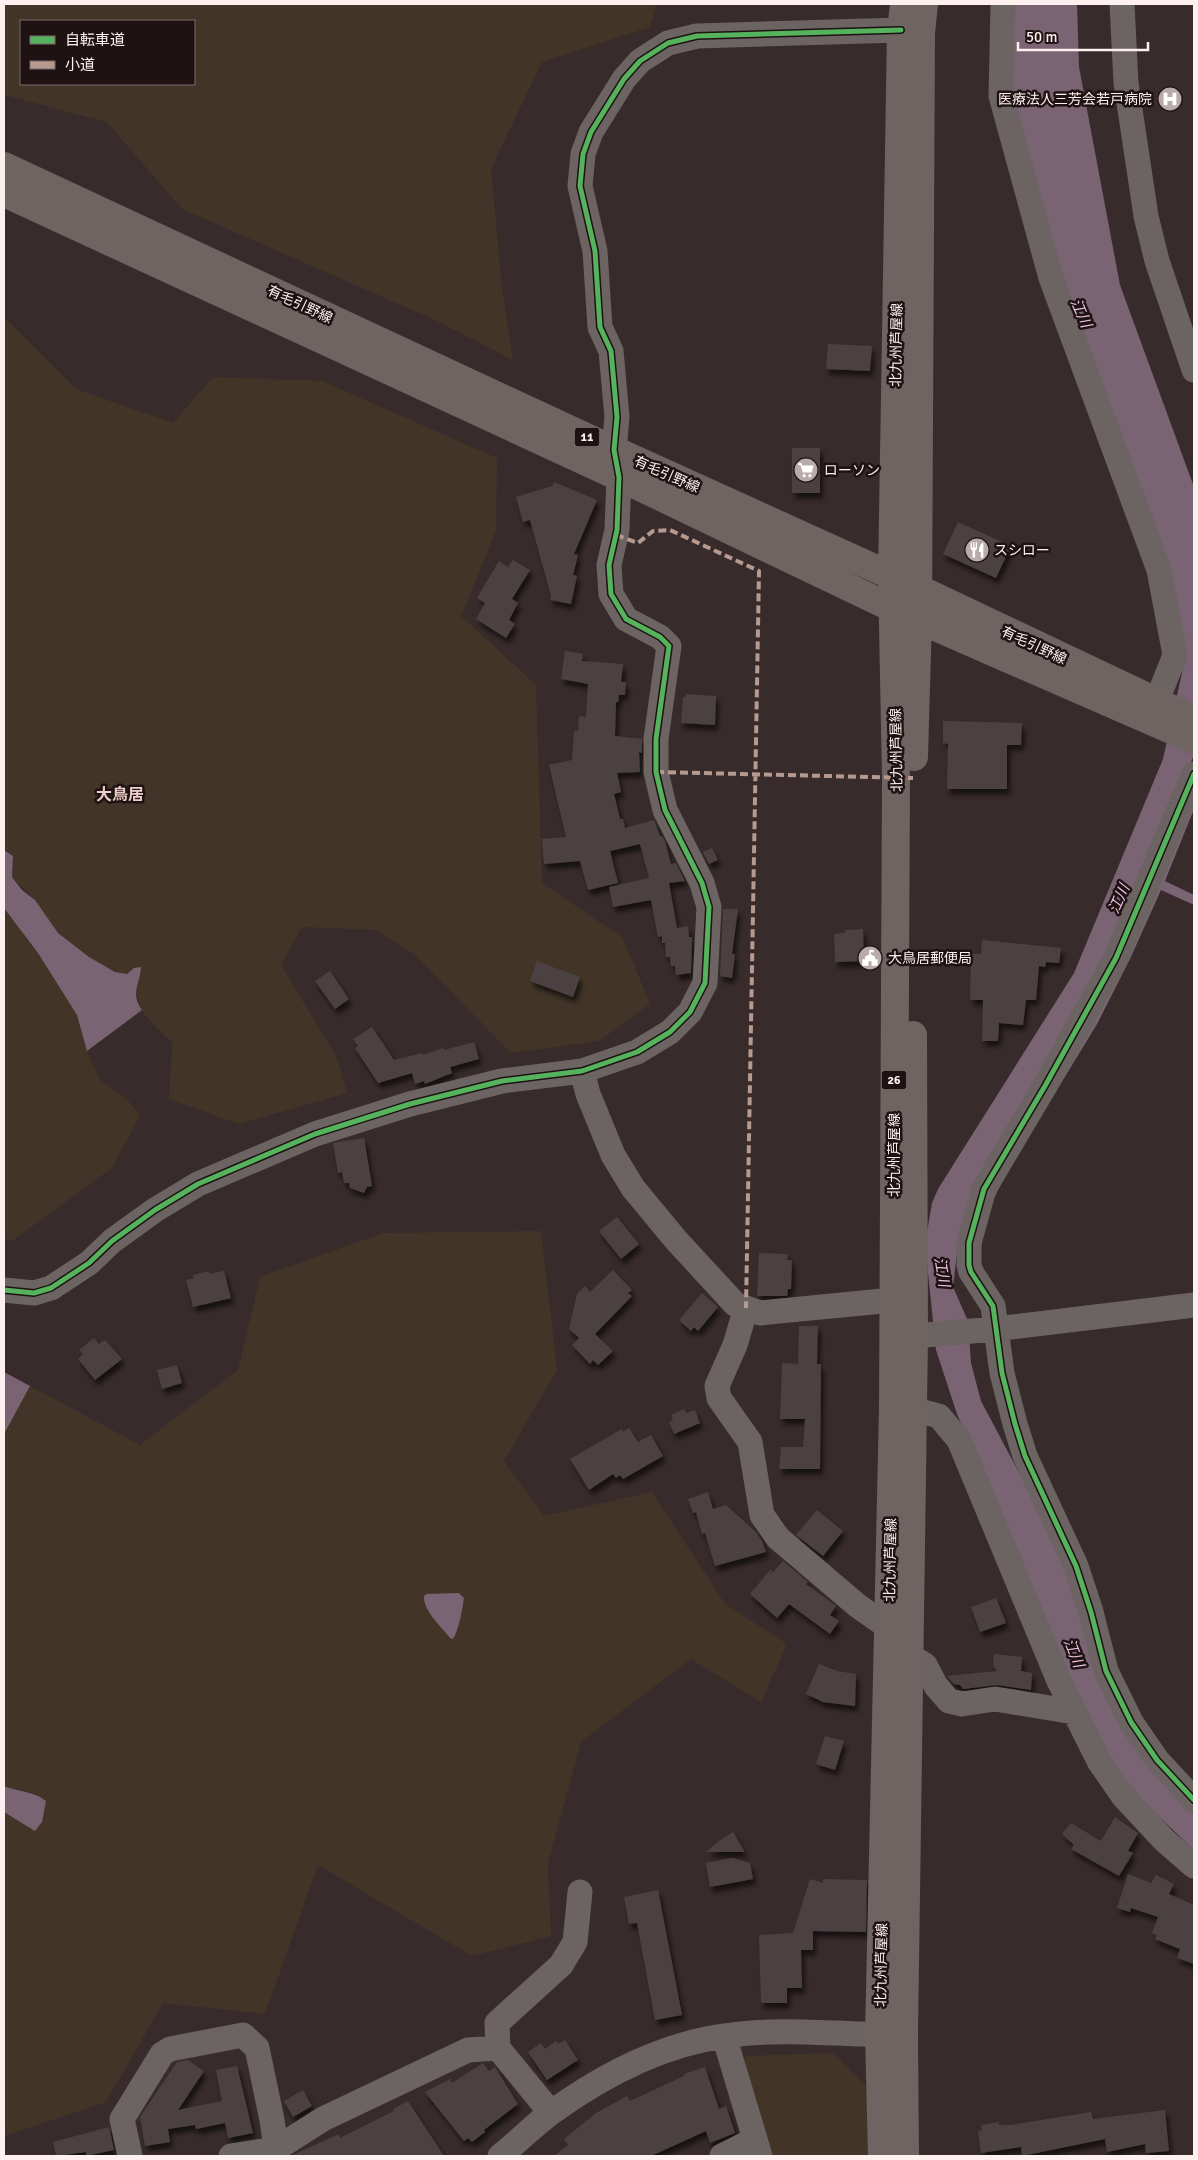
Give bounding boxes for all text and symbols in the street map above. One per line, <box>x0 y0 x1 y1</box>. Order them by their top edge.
legend <box>20 20 195 85</box>
scale bar <box>1018 20 1148 52</box>
text: 50 m <box>1026 28 1057 46</box>
text: 自転車道 <box>65 31 125 49</box>
text: 小道 <box>65 56 95 74</box>
hospital icon: 医療法人三芳会若戸病院 <box>1157 86 1183 112</box>
place label: 医療法人三芳会若戸病院 <box>998 91 1152 108</box>
street label: 有毛引野線 <box>264 282 335 327</box>
water label: 江川 <box>1067 296 1096 332</box>
street label: 北九州芦屋線 <box>887 303 906 387</box>
road number: 11 <box>574 428 600 447</box>
street label: 有毛引野線 <box>631 452 702 496</box>
supermarket icon: ローソン <box>793 457 819 483</box>
place label: ローソン <box>824 462 880 479</box>
restaurant icon: スシロー <box>964 537 990 563</box>
place label: スシロー <box>994 542 1050 559</box>
street label: 有毛引野線 <box>998 623 1069 668</box>
street label: 北九州芦屋線 <box>887 708 906 792</box>
district label: 大鳥居 <box>96 785 144 805</box>
water label: 江川 <box>1105 880 1134 916</box>
public building icon: 大鳥居郵便局 <box>857 945 883 971</box>
place label: 大鳥居郵便局 <box>888 950 972 967</box>
road number: 26 <box>882 1070 906 1090</box>
street label: 北九州芦屋線 <box>886 1113 903 1197</box>
water label: 江川 <box>931 1256 954 1290</box>
street label: 北九州芦屋線 <box>881 1518 900 1602</box>
water label: 江川 <box>1060 1636 1089 1672</box>
street label: 北九州芦屋線 <box>872 1923 891 2007</box>

